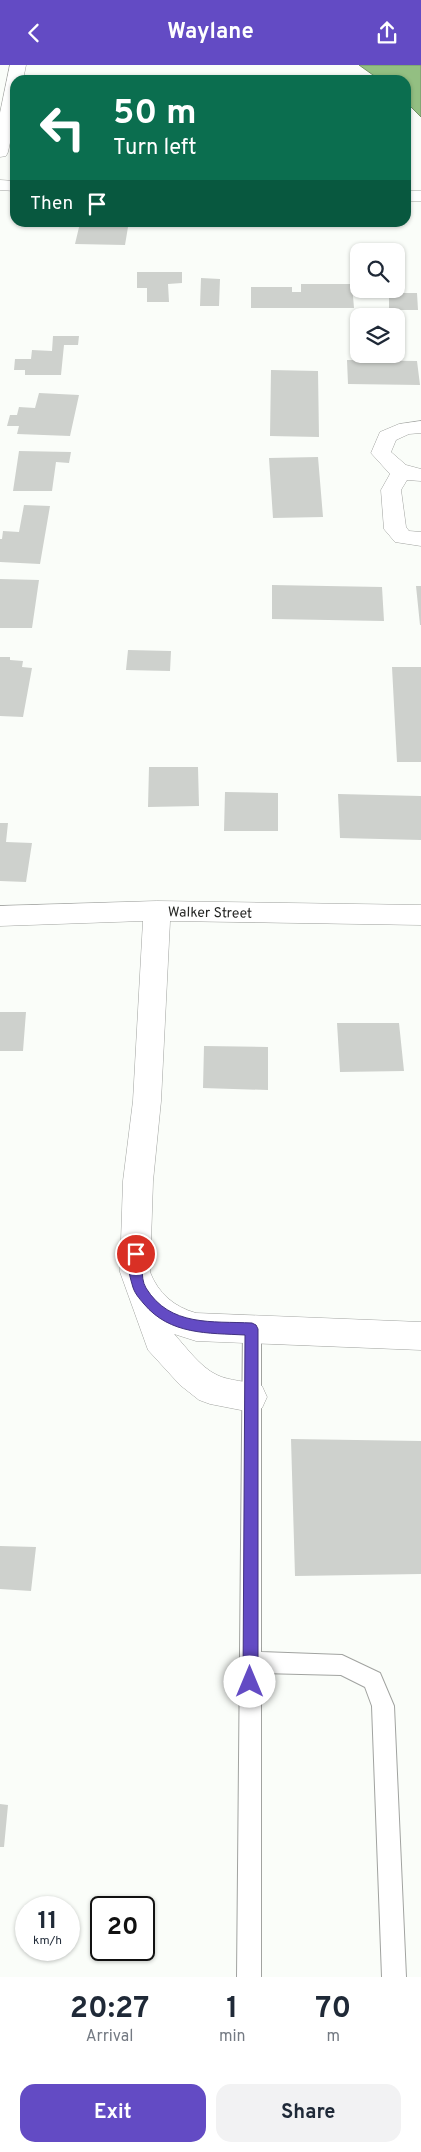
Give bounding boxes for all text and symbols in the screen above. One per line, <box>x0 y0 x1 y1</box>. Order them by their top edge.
icon: back <box>20 19 48 47</box>
text: Waylane <box>167 19 254 46</box>
icon: share <box>373 19 401 47</box>
text: 50 m <box>113 92 197 136</box>
icon: left <box>30 95 95 160</box>
text: Turn left <box>113 135 196 162</box>
icon: arrive <box>83 190 111 218</box>
text: Then <box>30 192 73 216</box>
map controls <box>350 243 405 363</box>
button: search <box>350 243 405 298</box>
button: layers <box>350 308 405 363</box>
street label: Walker Street <box>168 904 252 923</box>
pin <box>115 1233 157 1275</box>
icon: arrive <box>122 1240 150 1268</box>
position arrow <box>223 1655 275 1707</box>
speed limit sign: 20 <box>90 1896 155 1961</box>
text: 11 <box>37 1906 58 1938</box>
text: km/h <box>33 1933 62 1949</box>
text: 20:27 <box>70 1991 149 2028</box>
text: 1 <box>226 1991 238 2028</box>
text: 70 <box>315 1991 351 2028</box>
text: Arrival <box>86 2027 133 2047</box>
text: min <box>219 2027 246 2047</box>
text: m <box>327 2027 340 2047</box>
button: Exit <box>20 2084 206 2142</box>
button: Share <box>216 2084 401 2142</box>

